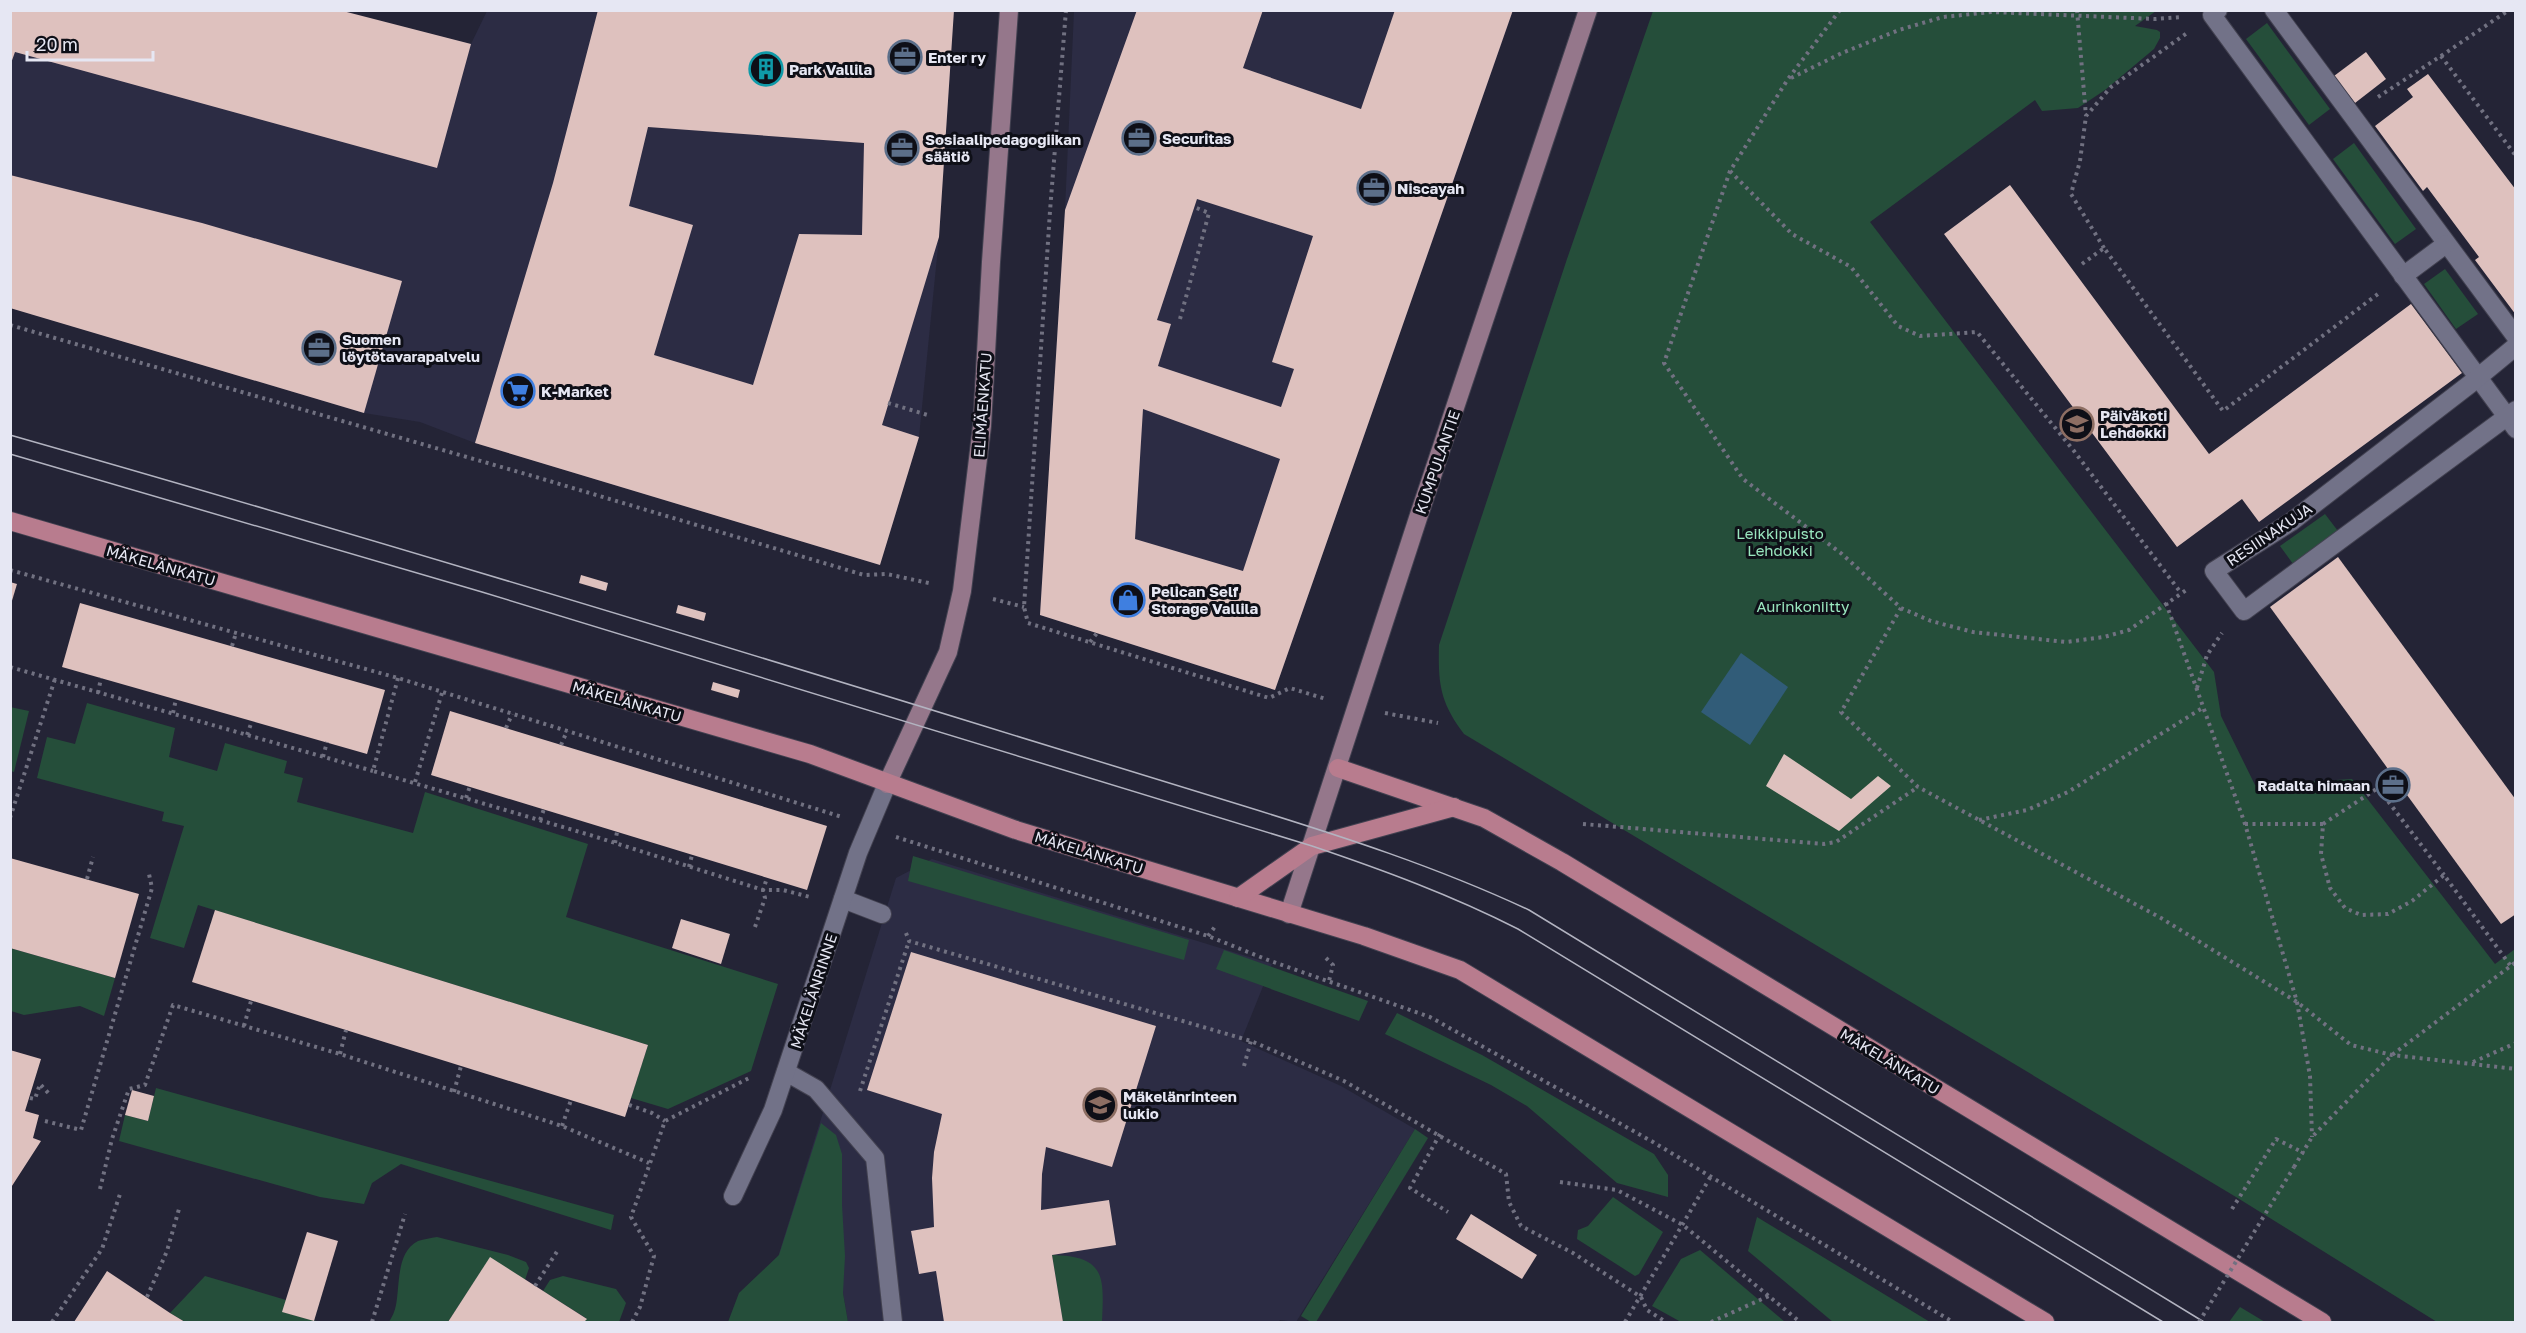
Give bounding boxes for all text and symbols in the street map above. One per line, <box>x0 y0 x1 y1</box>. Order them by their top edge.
scale bar <box>27 24 153 62</box>
text: 20 m <box>36 33 78 55</box>
office icon: Enter ry <box>887 39 923 75</box>
place label: Enter ry <box>928 48 986 66</box>
building icon: Park Vallila <box>748 51 784 87</box>
place label: Park Vallila <box>789 60 872 78</box>
office icon: Securitas <box>1121 120 1157 156</box>
place label: Securitas <box>1162 129 1232 147</box>
office icon: Sosiaalipedagogiikan säätiö <box>884 130 920 166</box>
place label: Sosiaalipedagogiikan säätiö <box>925 130 1081 165</box>
office icon: Niscayah <box>1356 170 1392 206</box>
place label: Niscayah <box>1397 179 1464 197</box>
office icon: Suomen löytötavarapalvelu <box>301 330 337 366</box>
place label: Suomen löytötavarapalvelu <box>342 330 480 365</box>
street label: ELIMÄENKATU <box>969 352 995 458</box>
supermarket icon: K-Market <box>500 373 536 409</box>
place label: K-Market <box>541 382 609 400</box>
school or university icon: Päiväkoti Lehdokki <box>2059 406 2095 442</box>
place label: Päiväkoti Lehdokki <box>2100 406 2167 441</box>
street label: KUMPULANTIE <box>1411 408 1463 516</box>
street label: RESIINAKUJA <box>2223 499 2315 569</box>
park label: Leikkipuisto Lehdokki <box>1736 524 1824 559</box>
street label: MÄKELÄNKATU <box>104 541 218 589</box>
shop icon: Pelican Self Storage Vallila <box>1110 582 1146 618</box>
place label: Pelican Self Storage Vallila <box>1151 582 1259 617</box>
park label: Aurinkoniitty <box>1757 597 1850 615</box>
street label: MÄKELÄNKATU <box>570 677 684 725</box>
office icon: Radalta himaan <box>2375 767 2411 803</box>
place label: Radalta himaan <box>2257 776 2370 794</box>
street label: MÄKELÄNKATU <box>1033 827 1145 877</box>
street label: MÄKELÄNRINNE <box>786 931 840 1051</box>
street label: MÄKELÄNKATU <box>1837 1024 1943 1098</box>
school or university icon: Mäkelänrinteen lukio <box>1082 1087 1118 1123</box>
place label: Mäkelänrinteen lukio <box>1123 1087 1237 1122</box>

